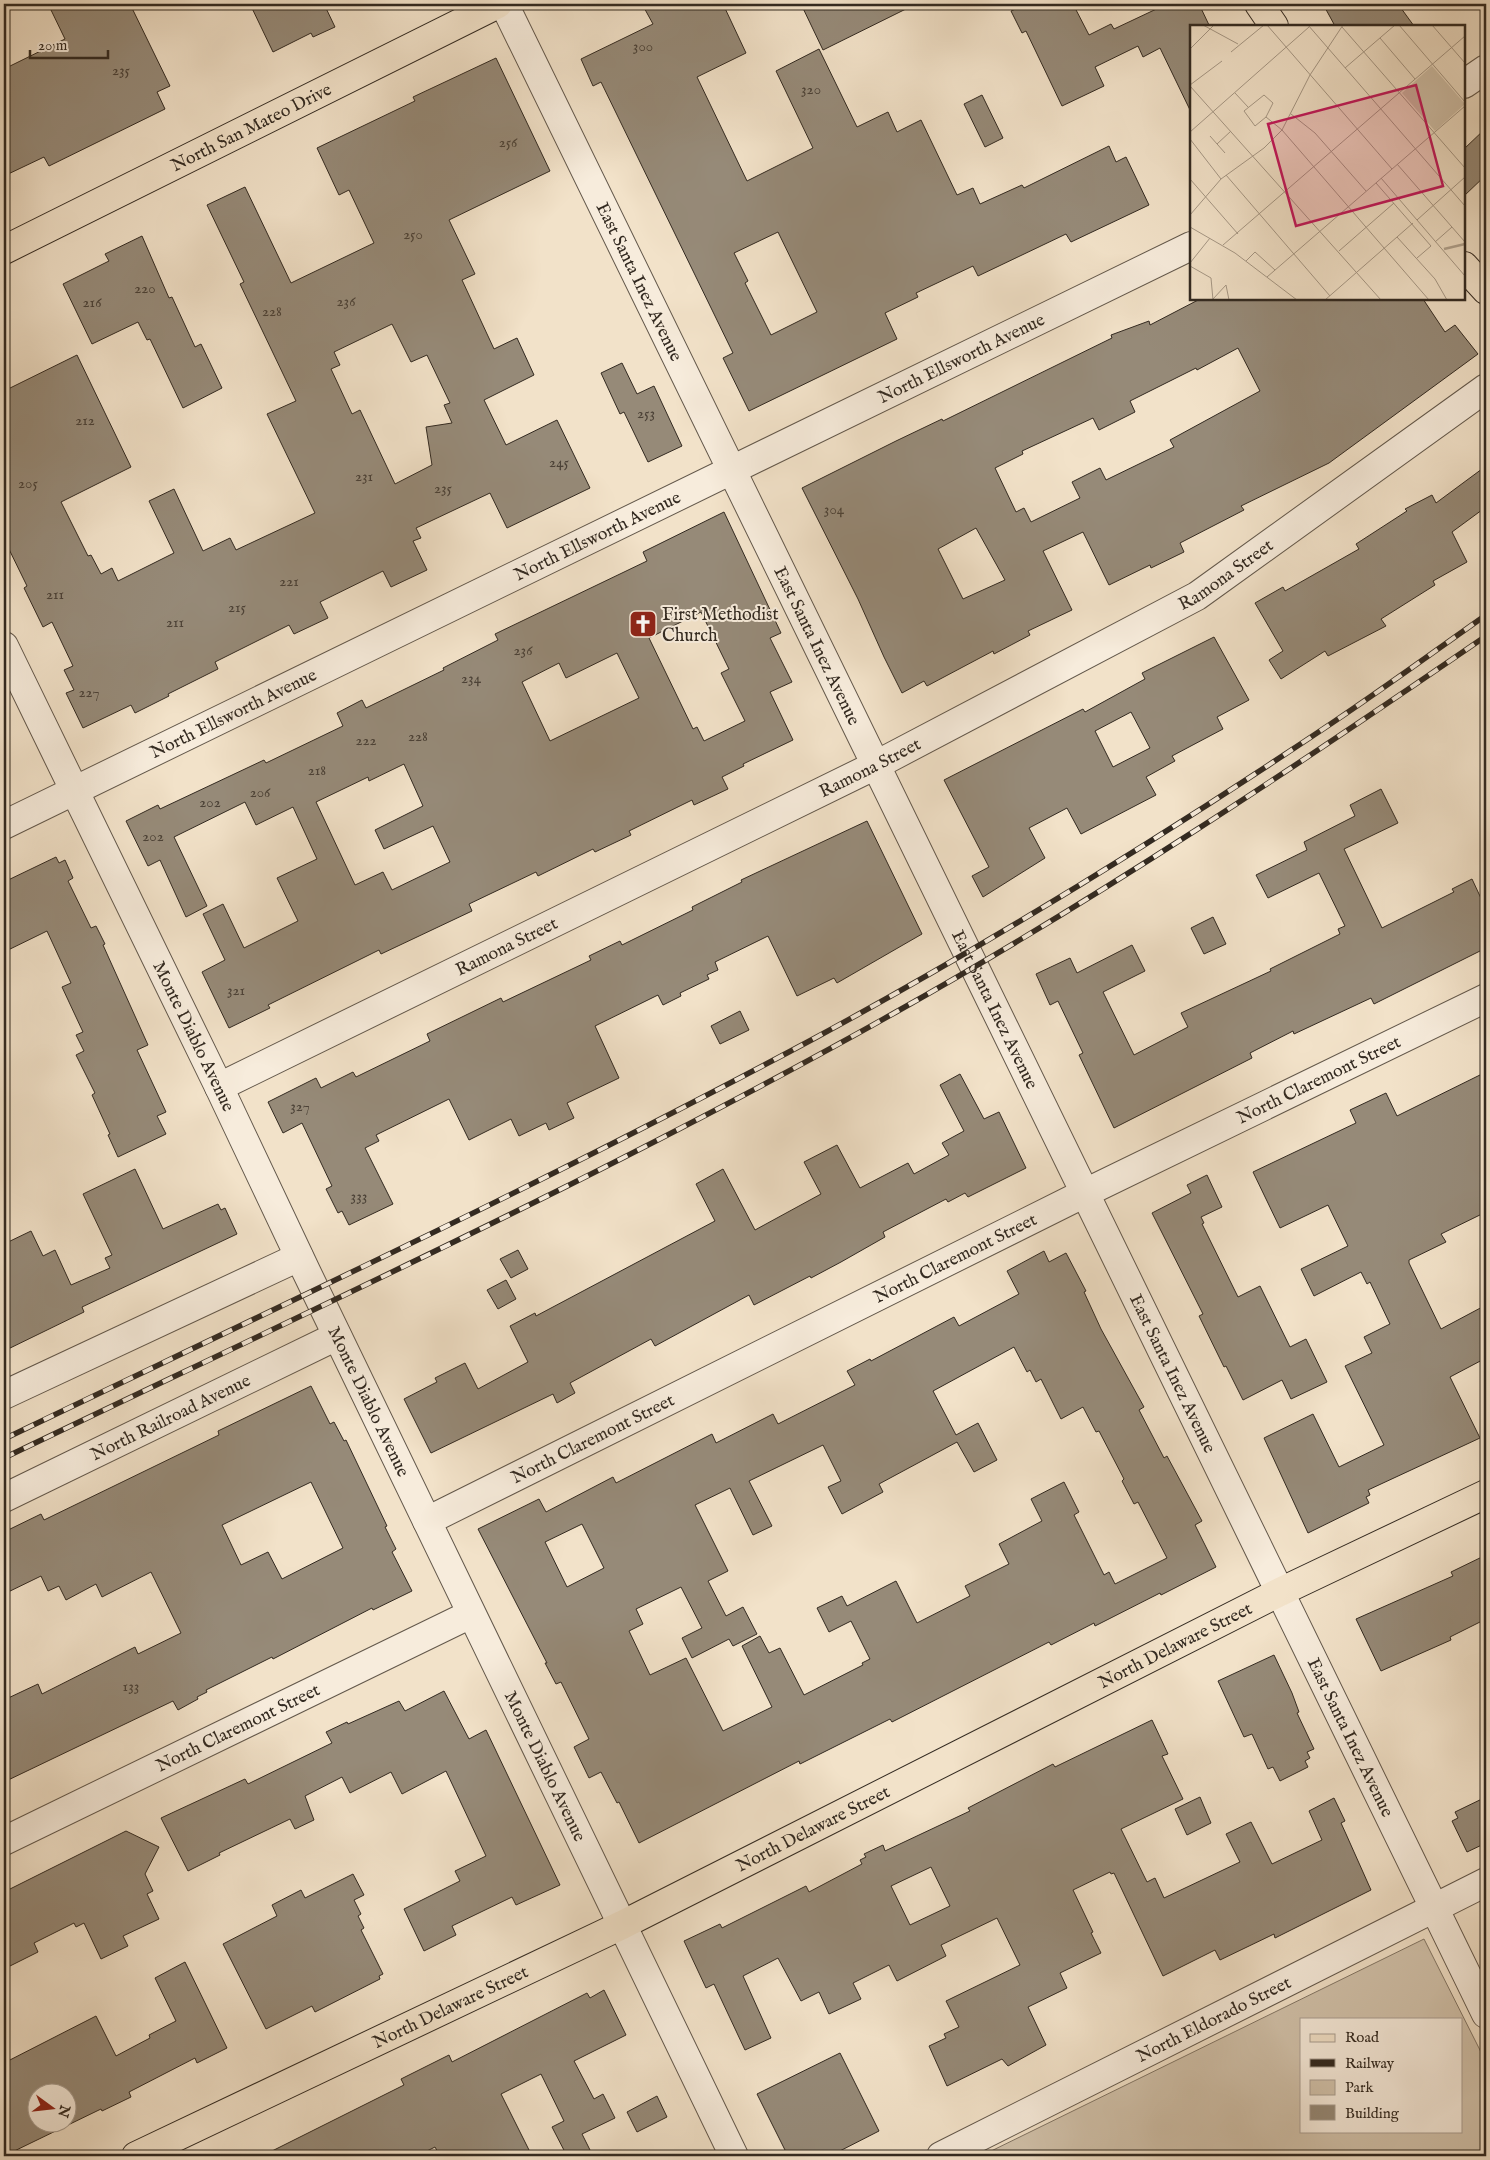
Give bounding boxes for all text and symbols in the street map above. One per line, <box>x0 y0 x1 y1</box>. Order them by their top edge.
inset map <box>1190 25 1465 300</box>
scale bar <box>30 28 108 60</box>
text: 20 m <box>38 36 68 55</box>
house number: 300 <box>633 37 653 56</box>
house number: 235 <box>112 61 131 80</box>
street label: North San Mateo Drive <box>168 79 336 178</box>
house number: 320 <box>801 80 821 99</box>
house number: 256 <box>499 133 518 152</box>
street label: East Santa Inez Avenue <box>590 199 687 366</box>
house number: 250 <box>403 225 423 244</box>
house number: 220 <box>134 279 156 298</box>
house number: 236 <box>337 292 356 311</box>
house number: 216 <box>83 293 102 312</box>
house number: 228 <box>262 302 282 321</box>
street label: North Ellsworth Avenue <box>875 309 1049 410</box>
house number: 253 <box>637 404 655 423</box>
house number: 212 <box>75 411 95 430</box>
house number: 245 <box>549 453 569 472</box>
house number: 231 <box>355 467 373 486</box>
house number: 205 <box>18 474 38 493</box>
house number: 235 <box>434 479 453 498</box>
street label: North Ellsworth Avenue <box>511 487 685 587</box>
house number: 304 <box>824 500 845 519</box>
street label: Ramona Street <box>1175 535 1278 617</box>
street label: East Santa Inez Avenue <box>768 563 865 729</box>
house number: 221 <box>279 572 299 591</box>
house number: 211 <box>46 585 64 604</box>
house number: 215 <box>228 598 247 617</box>
place label: First Methodist Church <box>662 604 779 648</box>
church icon: First Methodist Church <box>628 609 658 639</box>
house number: 211 <box>166 613 184 632</box>
house number: 236 <box>514 641 533 660</box>
street label: North Ellsworth Avenue <box>147 664 321 765</box>
house number: 234 <box>461 669 482 688</box>
house number: 227 <box>79 683 99 702</box>
house number: 228 <box>408 727 428 746</box>
house number: 222 <box>355 731 377 750</box>
street label: Ramona Street <box>816 733 925 804</box>
house number: 218 <box>308 761 326 780</box>
house number: 206 <box>250 783 271 802</box>
house number: 202 <box>199 793 221 812</box>
house number: 202 <box>142 827 164 846</box>
street label: Ramona Street <box>452 913 562 982</box>
street label: East Santa Inez Avenue <box>945 927 1042 1093</box>
street label: Monte Diablo Avenue <box>146 958 239 1116</box>
house number: 321 <box>227 981 245 1000</box>
street label: North Claremont Street <box>1234 1031 1405 1130</box>
house number: 327 <box>290 1097 310 1116</box>
house number: 333 <box>351 1187 367 1206</box>
street label: North Claremont Street <box>870 1209 1041 1309</box>
street label: East Santa Inez Avenue <box>1123 1291 1220 1457</box>
street label: Monte Diablo Avenue <box>322 1323 414 1481</box>
street label: North Railroad Avenue <box>87 1370 255 1467</box>
street label: North Claremont Street <box>508 1389 679 1490</box>
street label: North Delaware Street <box>1095 1598 1257 1695</box>
street label: East Santa Inez Avenue <box>1301 1655 1398 1821</box>
house number: 133 <box>123 1677 139 1696</box>
street label: North Claremont Street <box>153 1679 324 1778</box>
street label: Monte Diablo Avenue <box>498 1688 590 1846</box>
street label: North Delaware Street <box>733 1781 894 1878</box>
street label: North Delaware Street <box>370 1961 532 2055</box>
street label: North Eldorado Street <box>1133 1972 1295 2069</box>
legend <box>1300 2018 1462 2132</box>
text: Road <box>1345 2028 1380 2047</box>
text: Railway <box>1345 2054 1395 2073</box>
text: Park <box>1345 2078 1375 2097</box>
north arrow <box>28 2082 78 2132</box>
text: N <box>53 2102 74 2119</box>
text: Building <box>1345 2104 1400 2123</box>

